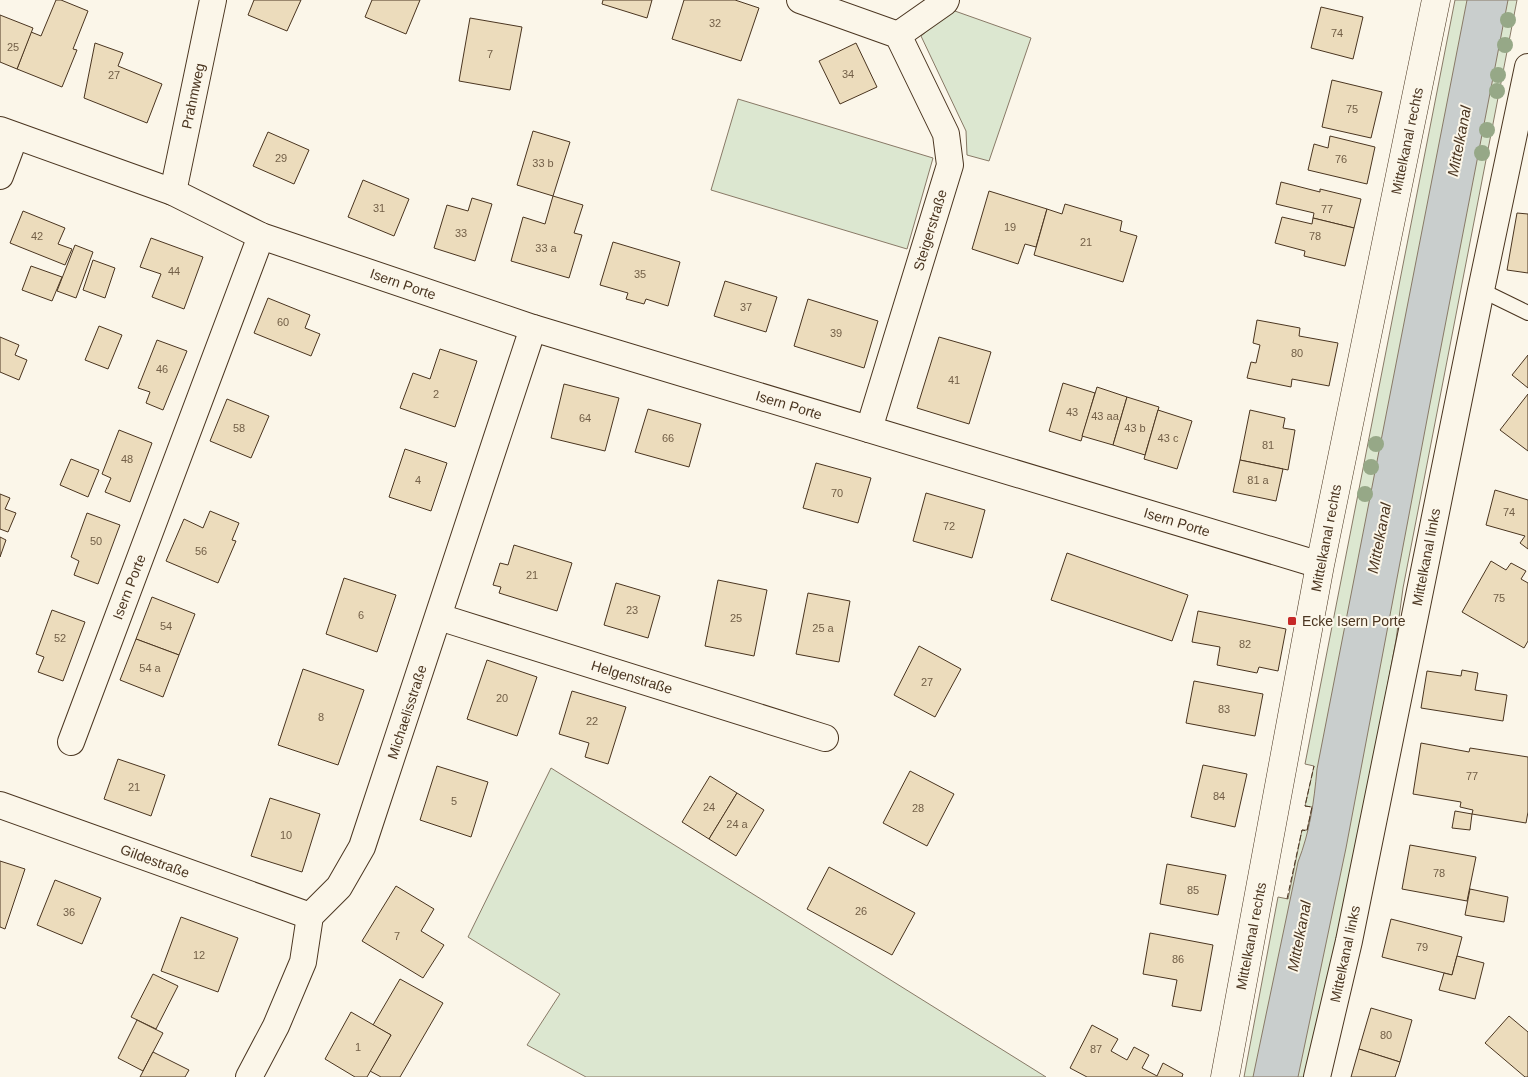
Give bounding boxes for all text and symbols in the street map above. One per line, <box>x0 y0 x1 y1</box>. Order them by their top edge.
house number: 32 <box>709 17 721 29</box>
house number: 74 <box>1331 27 1343 39</box>
house number: 25 <box>7 41 19 53</box>
house number: 7 <box>487 48 493 60</box>
street label: Prahmweg <box>178 62 208 130</box>
house number: 34 <box>842 68 854 80</box>
house number: 27 <box>108 69 120 81</box>
street label: Mittelkanal rechts <box>1388 86 1426 196</box>
house number: 75 <box>1346 103 1358 115</box>
water label: Mittelkanal <box>1444 104 1474 178</box>
house number: 29 <box>275 152 287 164</box>
house number: 76 <box>1335 153 1347 165</box>
house number: 33 b <box>532 157 554 169</box>
street label: Steigerstraße <box>910 187 950 273</box>
house number: 31 <box>373 202 385 214</box>
house number: 77 <box>1321 203 1333 215</box>
house number: 19 <box>1004 221 1016 233</box>
house number: 33 <box>455 227 467 239</box>
house number: 42 <box>31 230 43 242</box>
house number: 78 <box>1309 230 1321 242</box>
house number: 21 <box>1080 236 1092 248</box>
house number: 33 a <box>535 242 558 254</box>
house number: 44 <box>168 265 180 277</box>
street label: Isern Porte <box>368 265 438 303</box>
house number: 35 <box>634 268 646 280</box>
house number: 37 <box>740 301 752 313</box>
house number: 60 <box>277 316 289 328</box>
house number: 39 <box>830 327 842 339</box>
house number: 80 <box>1291 347 1303 359</box>
house number: 46 <box>156 363 168 375</box>
house number: 41 <box>948 374 960 386</box>
street label: Isern Porte <box>754 387 824 423</box>
house number: 2 <box>433 388 439 400</box>
house number: 43 <box>1066 406 1078 418</box>
house number: 43 aa <box>1091 410 1120 422</box>
house number: 64 <box>579 412 591 424</box>
house number: 58 <box>233 422 245 434</box>
house number: 43 b <box>1124 422 1146 434</box>
house number: 66 <box>662 432 674 444</box>
house number: 43 c <box>1158 432 1179 444</box>
house number: 81 <box>1262 439 1274 451</box>
house number: 48 <box>121 453 133 465</box>
house number: 4 <box>415 474 421 486</box>
house number: 81 a <box>1247 474 1270 486</box>
street label: Mittelkanal rechts <box>1308 483 1344 593</box>
house number: 70 <box>831 487 843 499</box>
water label: Mittelkanal <box>1364 501 1394 575</box>
street label: Isern Porte <box>1142 504 1212 540</box>
house number: 74 <box>1503 506 1515 518</box>
street label: Mittelkanal links <box>1409 507 1443 607</box>
house number: 72 <box>943 520 955 532</box>
house number: 50 <box>90 535 102 547</box>
house number: 56 <box>195 545 207 557</box>
street label: Isern Porte <box>109 552 149 622</box>
house number: 21 <box>526 569 538 581</box>
house number: 75 <box>1493 592 1505 604</box>
house number: 23 <box>626 604 638 616</box>
house number: 6 <box>358 609 364 621</box>
house number: 25 <box>730 612 742 624</box>
place label: Ecke Isern Porte <box>1302 613 1406 629</box>
marker: Ecke Isern Porte <box>1286 615 1298 627</box>
house number: 54 <box>160 620 172 632</box>
house number: 25 a <box>812 622 835 634</box>
house number: 52 <box>54 632 66 644</box>
house number: 82 <box>1239 638 1251 650</box>
street label: Helgenstraße <box>589 657 675 697</box>
house number: 54 a <box>139 662 162 674</box>
street label: Michaelisstraße <box>384 663 430 761</box>
house number: 27 <box>921 676 933 688</box>
house number: 20 <box>496 692 508 704</box>
house number: 83 <box>1218 703 1230 715</box>
house number: 8 <box>318 711 324 723</box>
house number: 22 <box>586 715 598 727</box>
house number: 77 <box>1466 770 1478 782</box>
house number: 21 <box>128 781 140 793</box>
house number: 84 <box>1213 790 1225 802</box>
house number: 5 <box>451 795 457 807</box>
house number: 24 <box>703 801 715 813</box>
house number: 28 <box>912 802 924 814</box>
house number: 24 a <box>726 818 749 830</box>
house number: 10 <box>280 829 292 841</box>
street label: Gildestraße <box>118 841 192 881</box>
house number: 78 <box>1433 867 1445 879</box>
street label: Mittelkanal rechts <box>1233 881 1269 991</box>
house number: 85 <box>1187 884 1199 896</box>
water label: Mittelkanal <box>1284 899 1314 973</box>
street label: Mittelkanal links <box>1327 904 1363 1004</box>
house number: 26 <box>855 905 867 917</box>
house number: 36 <box>63 906 75 918</box>
house number: 7 <box>394 930 400 942</box>
house number: 79 <box>1416 941 1428 953</box>
house number: 12 <box>193 949 205 961</box>
house number: 86 <box>1172 953 1184 965</box>
house number: 80 <box>1380 1029 1392 1041</box>
house number: 1 <box>355 1041 361 1053</box>
house number: 87 <box>1090 1043 1102 1055</box>

